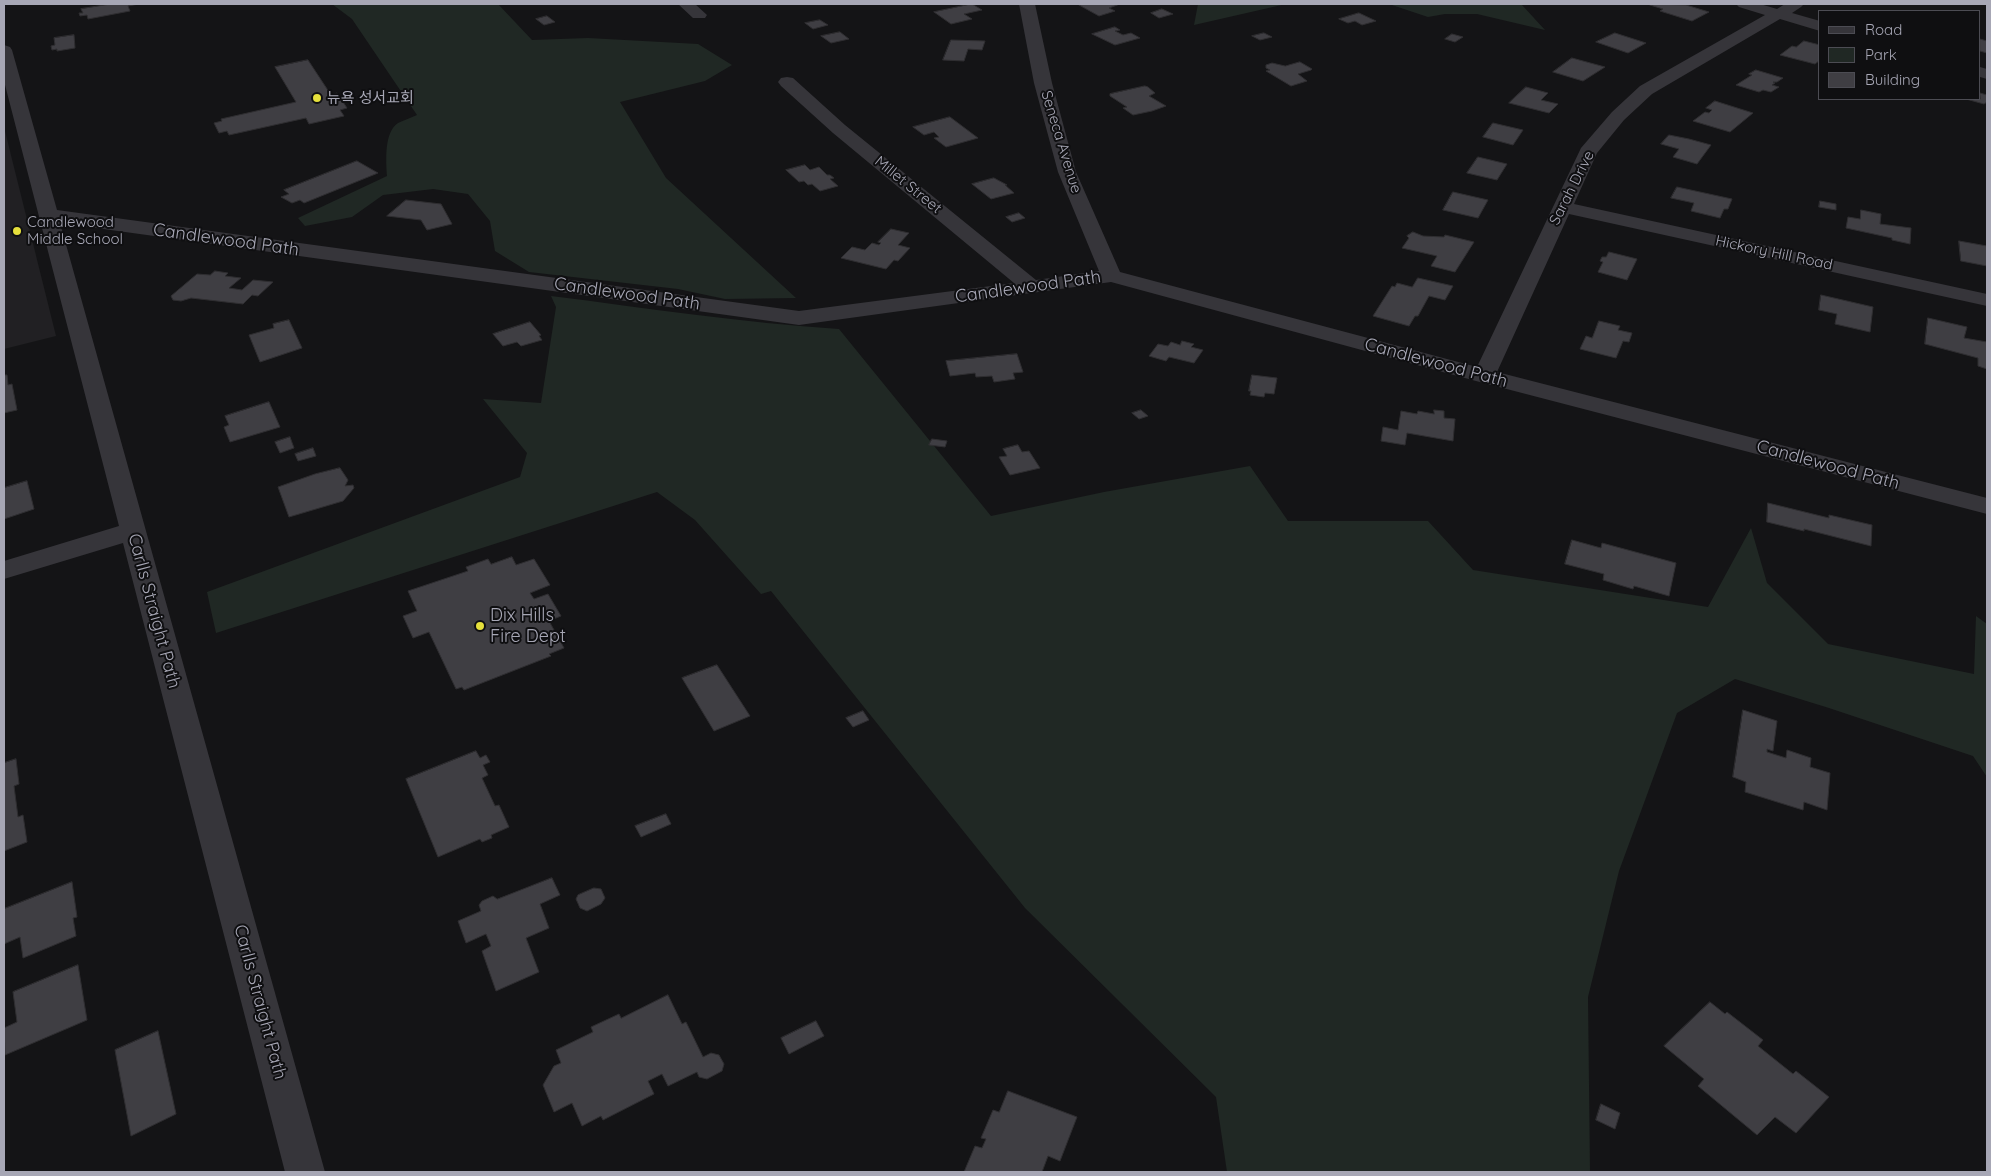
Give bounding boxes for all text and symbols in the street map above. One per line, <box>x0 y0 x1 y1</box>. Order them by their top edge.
legend <box>1818 10 1981 100</box>
text: Road <box>1865 20 1902 39</box>
text: Park <box>1865 45 1897 64</box>
text: Building <box>1865 70 1920 89</box>
place label: 뉴욕 성서교회 <box>327 89 414 107</box>
street label: Seneca Avenue <box>1037 89 1085 195</box>
marker: 뉴욕 성서교회 <box>311 92 323 104</box>
street label: Sarah Drive <box>1546 148 1598 228</box>
street label: Millet Street <box>871 153 945 217</box>
place label: Candlewood Middle School <box>27 213 123 248</box>
street label: Candlewood Path <box>152 219 300 261</box>
marker: Candlewood Middle School <box>11 225 23 237</box>
street label: Hickory Hill Road <box>1714 232 1834 274</box>
street label: Candlewood Path <box>954 266 1102 308</box>
street label: Candlewood Path <box>553 273 701 315</box>
street label: Candlewood Path <box>1362 334 1510 392</box>
street label: Candlewood Path <box>1754 436 1902 494</box>
street label: Carlls Straight Path <box>123 531 185 691</box>
place label: Dix Hills Fire Dept <box>490 605 566 648</box>
marker: Dix Hills Fire Dept <box>474 620 486 632</box>
street label: Carlls Straight Path <box>229 922 291 1082</box>

